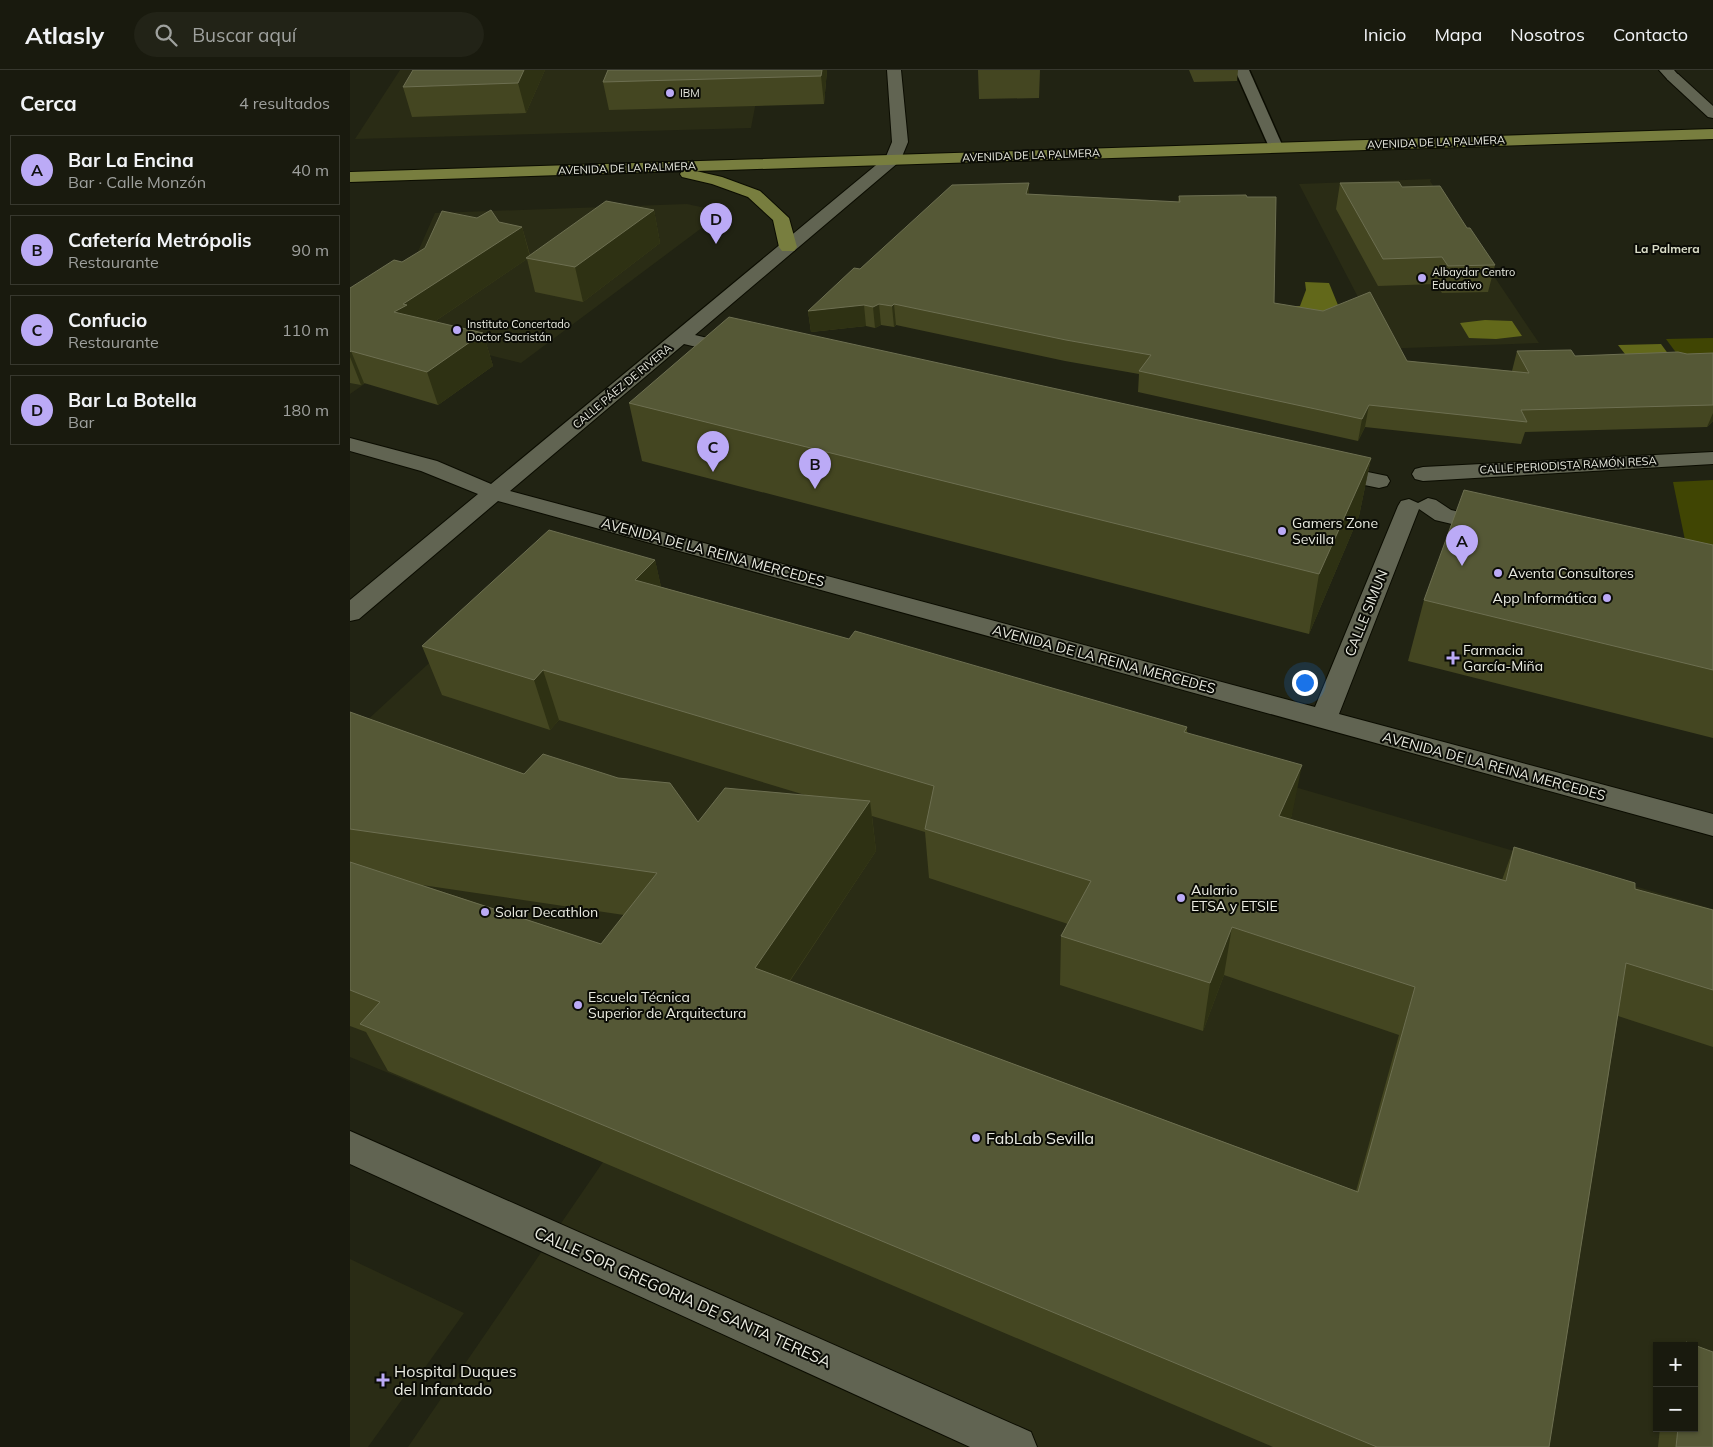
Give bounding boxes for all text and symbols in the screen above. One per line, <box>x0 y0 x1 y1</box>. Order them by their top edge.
search box <box>134 12 484 57</box>
text: Atlasly <box>25 20 104 50</box>
icon: search <box>152 21 180 49</box>
text: Buscar aquí <box>192 23 296 47</box>
text: Inicio <box>1363 23 1406 46</box>
text: Mapa <box>1434 23 1482 46</box>
text: Nosotros <box>1510 23 1585 46</box>
text: Contacto <box>1613 23 1688 46</box>
place label: IBM <box>680 86 700 100</box>
marker: IBM <box>664 87 676 99</box>
text: Cerca <box>20 90 77 116</box>
text: 4 resultados <box>239 93 330 113</box>
street label: AVENIDA DE LA PALMERA <box>1367 133 1505 151</box>
street label: AVENIDA DE LA PALMERA <box>962 146 1100 164</box>
text: Bar La Encina <box>68 148 194 172</box>
street label: AVENIDA DE LA PALMERA <box>558 159 696 177</box>
text: A <box>31 160 43 180</box>
text: 40 m <box>292 160 329 180</box>
text: Bar · Calle Monzón <box>68 172 206 192</box>
pin: D <box>700 203 732 244</box>
text: Cafetería Metrópolis <box>68 228 252 252</box>
text: B <box>31 240 43 260</box>
text: 90 m <box>292 240 329 260</box>
district label: La Palmera <box>1634 241 1700 256</box>
text: Restaurante <box>68 252 159 272</box>
place label: Albaydar Centro Educativo <box>1432 265 1515 292</box>
marker: Albaydar Centro Educativo <box>1416 272 1428 284</box>
text: Confucio <box>68 308 147 332</box>
place label: Instituto Concertado Doctor Sacristán <box>467 317 570 344</box>
text: C <box>32 320 42 340</box>
text: 110 m <box>282 320 329 340</box>
marker: Instituto Concertado Doctor Sacristán <box>451 324 463 336</box>
text: Restaurante <box>68 332 159 352</box>
street label: CALLE PÁEZ DE RIVERA <box>570 341 674 431</box>
text: Bar La Botella <box>68 388 197 412</box>
text: D <box>31 400 43 420</box>
text: 180 m <box>282 400 329 420</box>
text: Bar <box>68 412 94 432</box>
pin: C <box>697 431 729 472</box>
pin: B <box>799 448 831 489</box>
street label: CALLE PERIODISTA RAMÓN RESA <box>1479 453 1657 477</box>
street label: AVENIDA DE LA REINA MERCEDES <box>599 513 827 591</box>
place label: Gamers Zone Sevilla <box>1292 514 1378 548</box>
marker: Gamers Zone Sevilla <box>1276 525 1288 537</box>
pin: A <box>1446 525 1478 566</box>
place label: Aventa Consultores <box>1508 564 1634 582</box>
street label: CALLE SIMUN <box>1340 567 1392 659</box>
marker: Aventa Consultores <box>1492 567 1504 579</box>
place label: App Informática <box>1493 589 1597 607</box>
marker: App Informática <box>1601 592 1613 604</box>
street label: AVENIDA DE LA REINA MERCEDES <box>990 620 1218 698</box>
place label: Farmacia García-Miña <box>1463 641 1543 675</box>
marker: Farmacia García-Miña <box>1447 652 1459 664</box>
your location <box>1292 670 1318 696</box>
street label: AVENIDA DE LA REINA MERCEDES <box>1380 727 1608 805</box>
place label: Aulario ETSA y ETSIE <box>1191 881 1278 915</box>
marker: Aulario ETSA y ETSIE <box>1175 892 1187 904</box>
place label: Solar Decathlon <box>495 903 598 921</box>
marker: Solar Decathlon <box>479 906 491 918</box>
place label: Escuela Técnica Superior de Arquitectura <box>588 988 747 1022</box>
marker: Escuela Técnica Superior de Arquitectura <box>572 999 584 1011</box>
place label: FabLab Sevilla <box>986 1128 1094 1148</box>
marker: FabLab Sevilla <box>970 1132 982 1144</box>
street label: CALLE SOR GREGORIA DE SANTA TERESA <box>531 1222 835 1372</box>
map controls <box>1653 1342 1698 1432</box>
button: + <box>1653 1342 1698 1387</box>
place label: Hospital Duques del Infantado <box>394 1361 517 1399</box>
marker: Hospital Duques del Infantado <box>376 1373 390 1387</box>
button: − <box>1653 1387 1698 1432</box>

